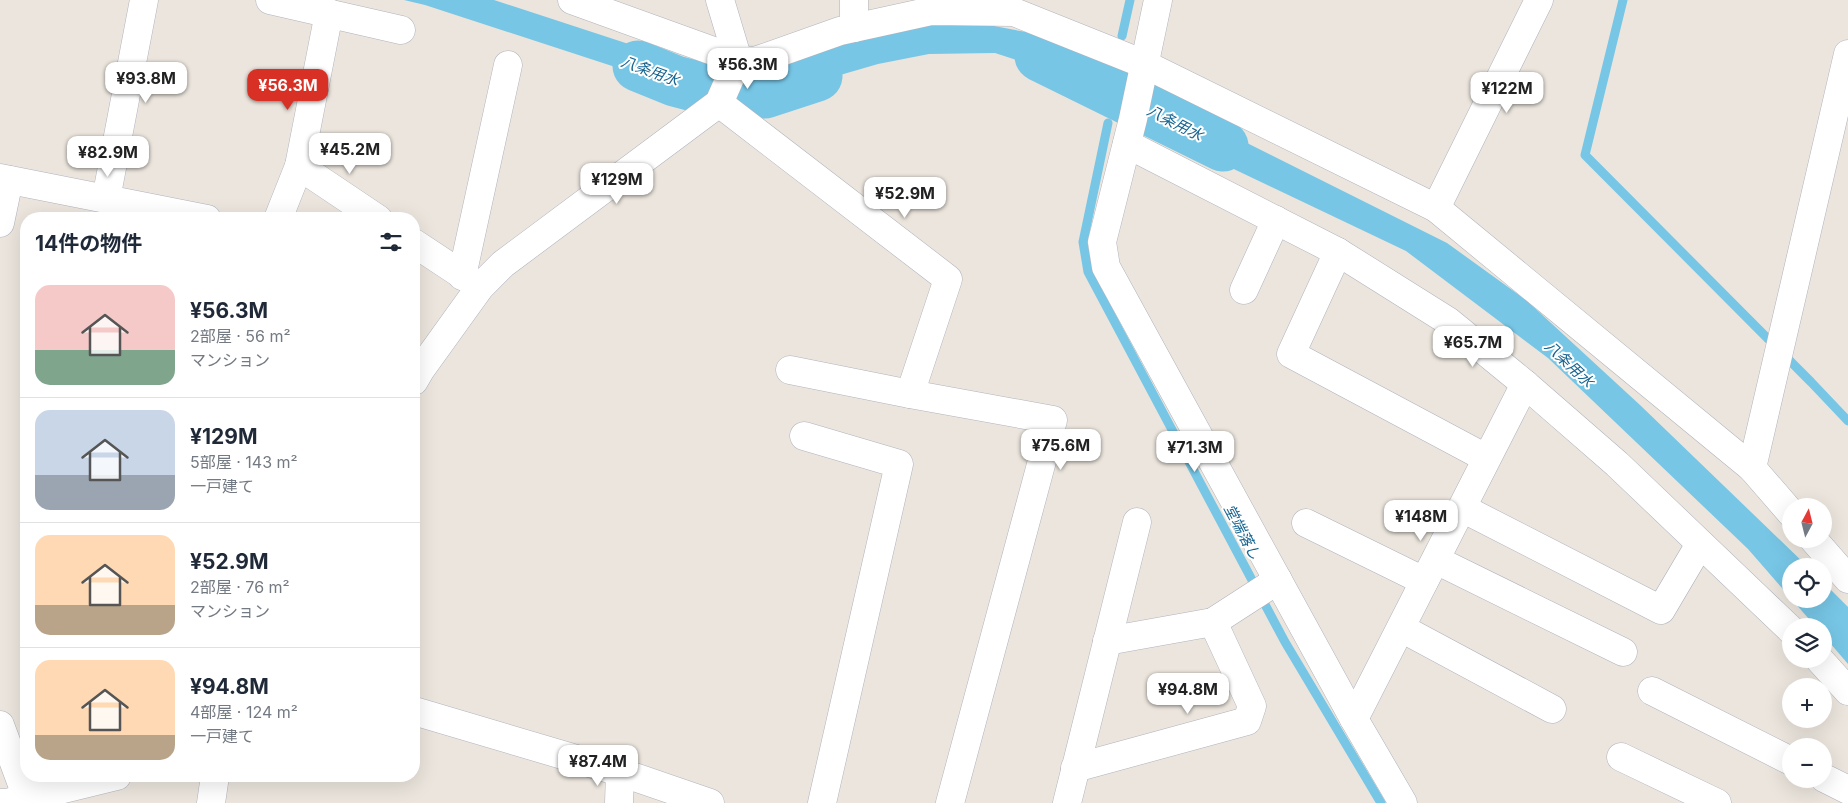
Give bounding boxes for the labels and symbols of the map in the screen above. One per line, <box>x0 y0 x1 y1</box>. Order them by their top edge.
pin: ¥56.3M <box>707 48 789 90</box>
water label: 八条用水 <box>619 51 683 90</box>
pin: ¥93.8M <box>105 62 187 104</box>
pin: ¥56.3M <box>247 68 329 111</box>
pin: ¥122M <box>1472 72 1542 114</box>
water label: 八条用水 <box>1144 100 1208 146</box>
pin: ¥45.2M <box>309 132 391 175</box>
pin: ¥82.9M <box>67 136 149 178</box>
pin: ¥129M <box>582 162 652 205</box>
pin: ¥52.9M <box>864 176 946 219</box>
pin: ¥65.7M <box>1432 326 1514 368</box>
water label: 八条用水 <box>1541 336 1599 392</box>
pin: ¥75.6M <box>1020 428 1102 471</box>
pin: ¥71.3M <box>1154 430 1236 473</box>
north arrow <box>1782 498 1832 548</box>
pin: ¥148M <box>1386 500 1456 542</box>
water label: 堂端落し <box>1220 501 1265 563</box>
pin: ¥94.8M <box>1147 672 1229 715</box>
pin: ¥87.4M <box>557 744 639 787</box>

